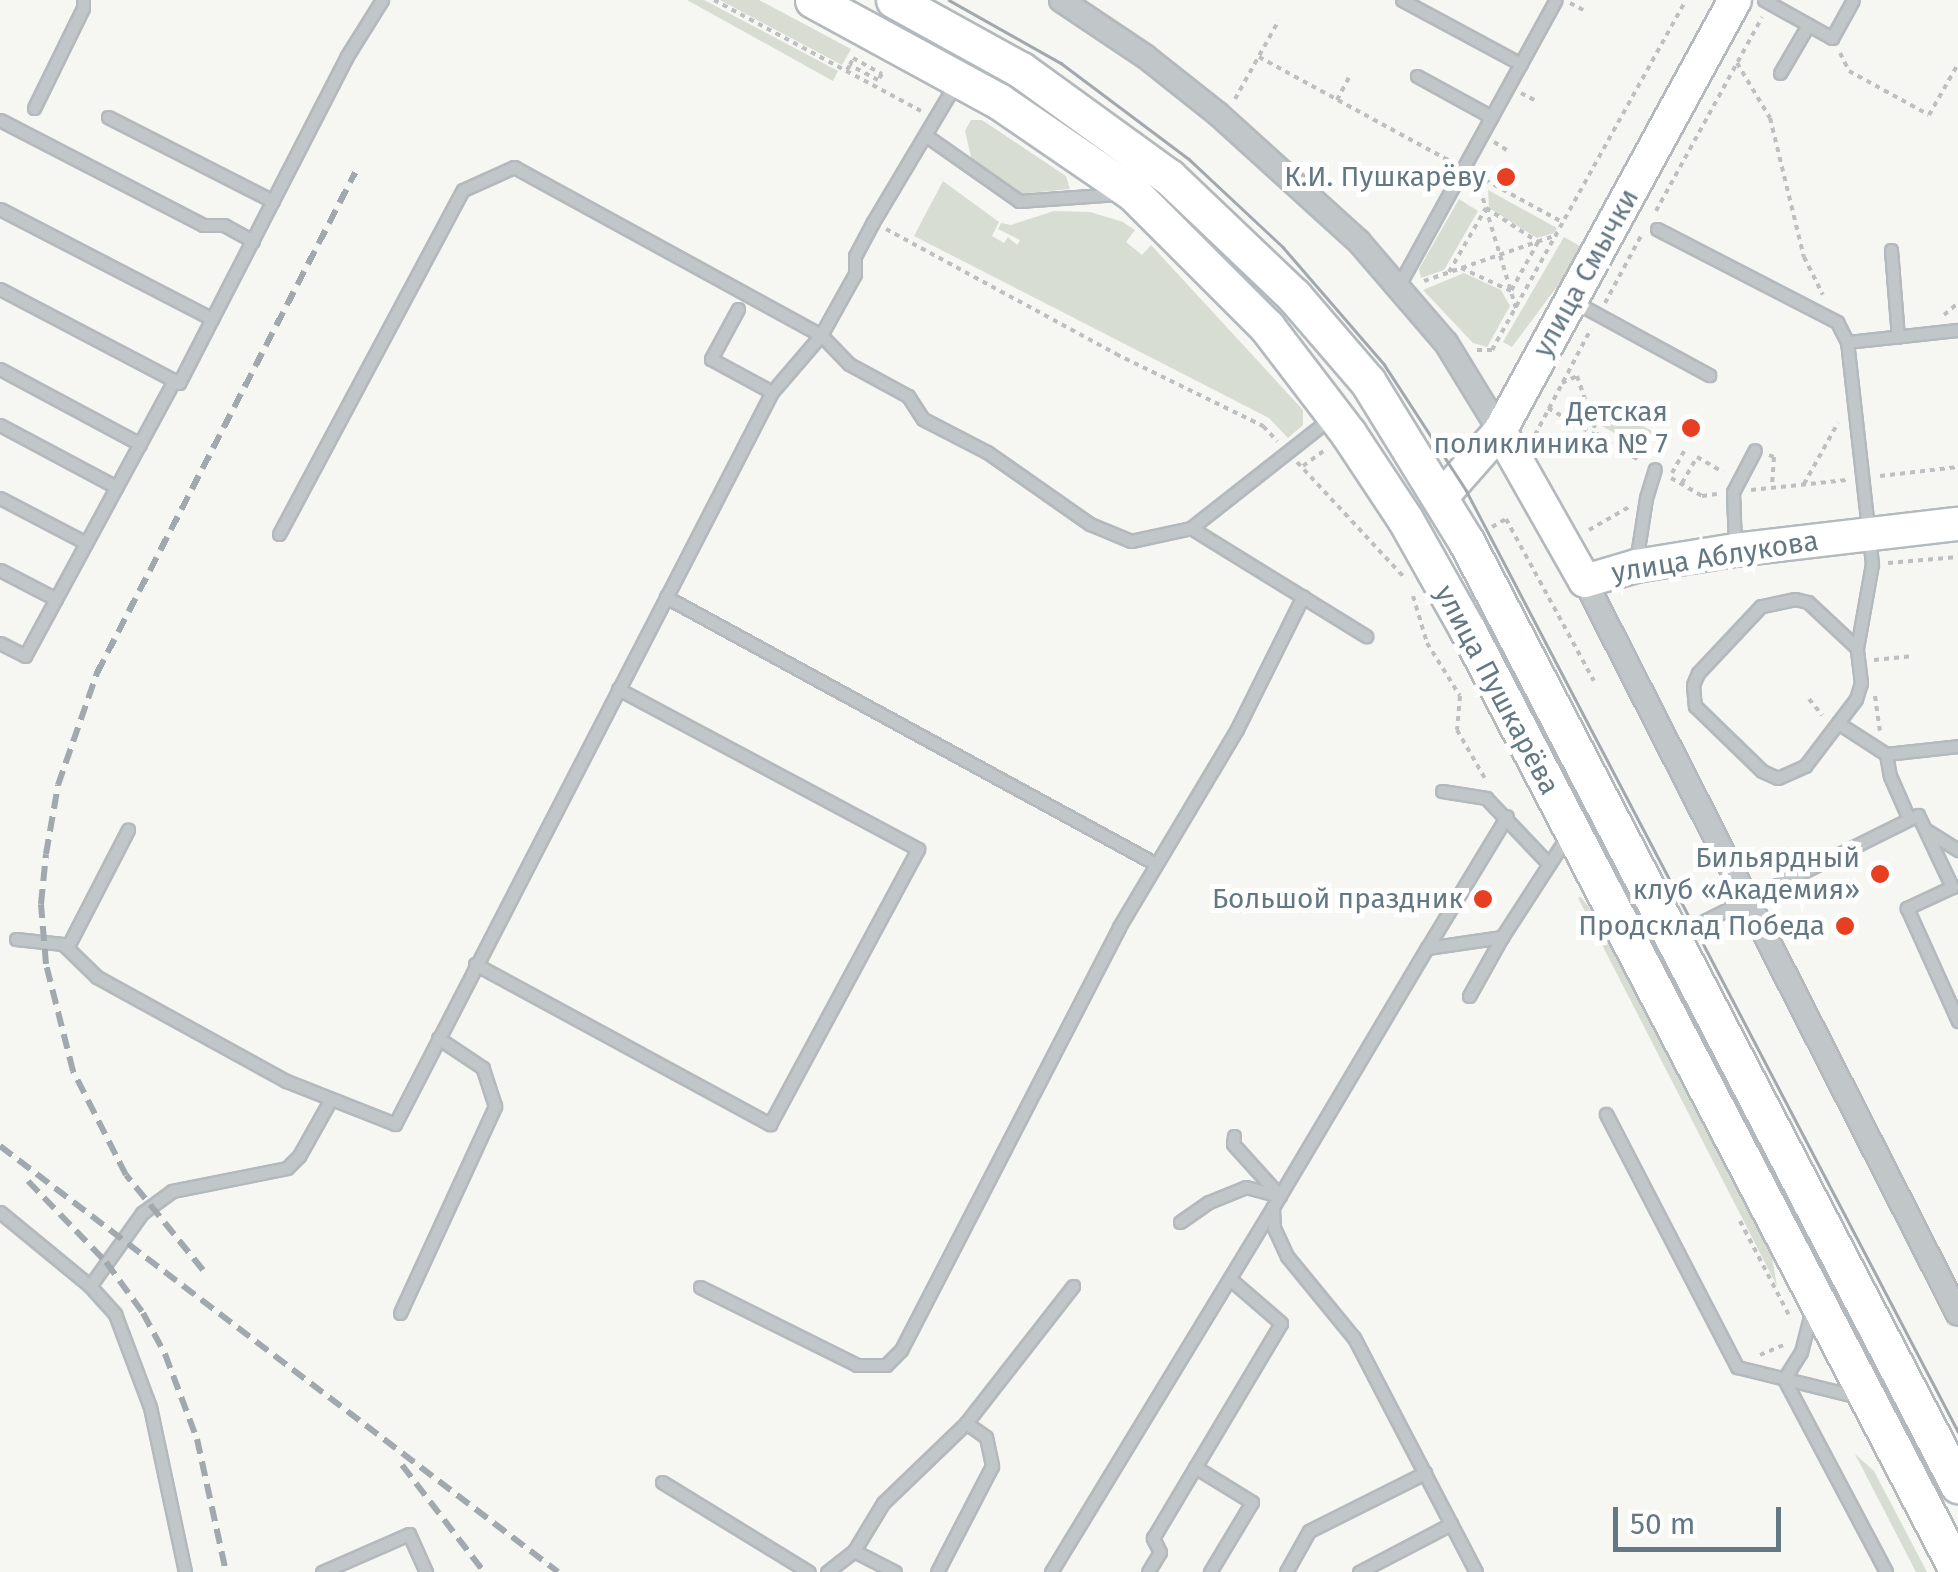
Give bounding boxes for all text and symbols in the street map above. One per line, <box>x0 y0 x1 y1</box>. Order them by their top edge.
place label: К.И. Пушкарёву <box>1284 160 1486 194</box>
marker: К.И. Пушкарёву <box>1495 166 1517 188</box>
street label: улица Смычки <box>1526 183 1646 363</box>
place label: Детская поликлиника № 7 <box>1434 395 1668 461</box>
marker: Детская поликлиника № 7 <box>1678 415 1704 441</box>
street label: улица Аблукова <box>1609 524 1821 590</box>
street label: улица Пушкарёва <box>1428 580 1566 800</box>
place label: Бильярдный клуб «Академия» <box>1633 841 1860 907</box>
marker: Бильярдный клуб «Академия» <box>1869 863 1891 885</box>
place label: Большой праздник <box>1212 882 1463 916</box>
marker: Большой праздник <box>1472 888 1494 910</box>
place label: Продсклад Победа <box>1578 909 1825 943</box>
marker: Продсклад Победа <box>1834 915 1856 937</box>
scale bar <box>1618 1487 1786 1549</box>
text: 50 m <box>1630 1506 1695 1542</box>

